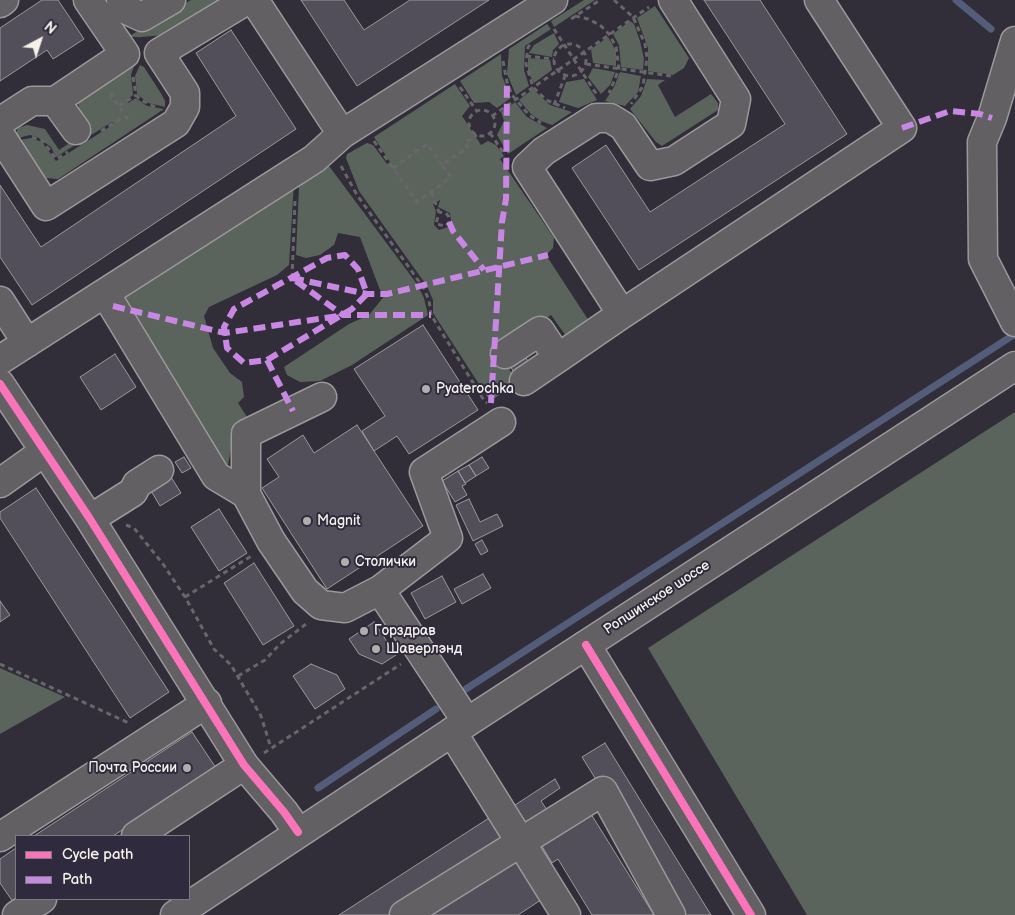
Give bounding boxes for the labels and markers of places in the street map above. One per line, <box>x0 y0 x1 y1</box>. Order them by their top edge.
place label: Pyaterochka <box>436 381 514 397</box>
marker: Pyaterochka <box>420 383 432 395</box>
place label: Magnit <box>317 513 361 529</box>
marker: Magnit <box>301 515 313 527</box>
place label: Столички <box>355 554 416 570</box>
marker: Столички <box>339 556 351 568</box>
place label: Горздрав <box>374 623 436 639</box>
marker: Горздрав <box>358 625 370 637</box>
place label: Шаверлэнд <box>386 641 462 657</box>
marker: Шаверлэнд <box>370 643 382 655</box>
place label: Почта России <box>88 760 177 776</box>
marker: Почта России <box>181 762 193 774</box>

